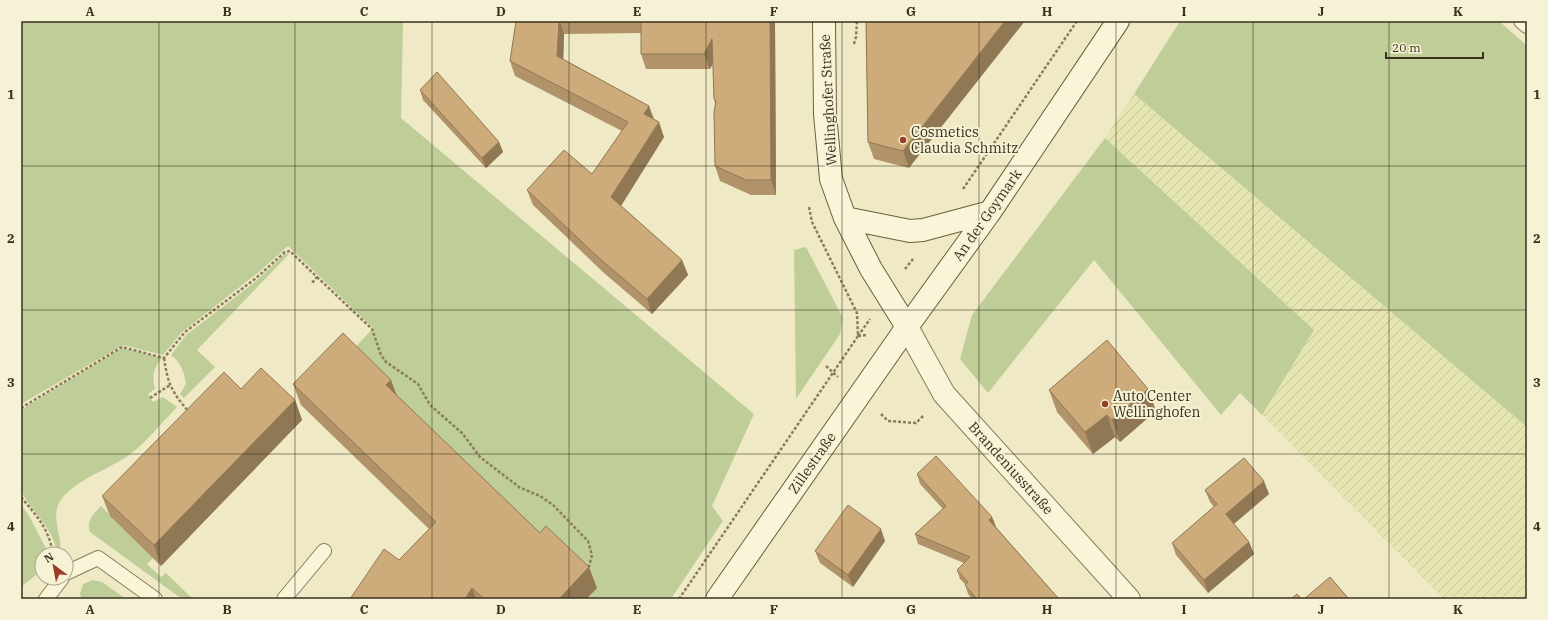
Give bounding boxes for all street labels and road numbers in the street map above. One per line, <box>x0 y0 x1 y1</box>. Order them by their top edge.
street label: Wellinghofer Straße <box>816 34 840 166</box>
street label: An der Goymark <box>949 165 1026 264</box>
street label: Brandeniusstraße <box>965 418 1057 518</box>
street label: Zillestraße <box>784 429 840 497</box>

